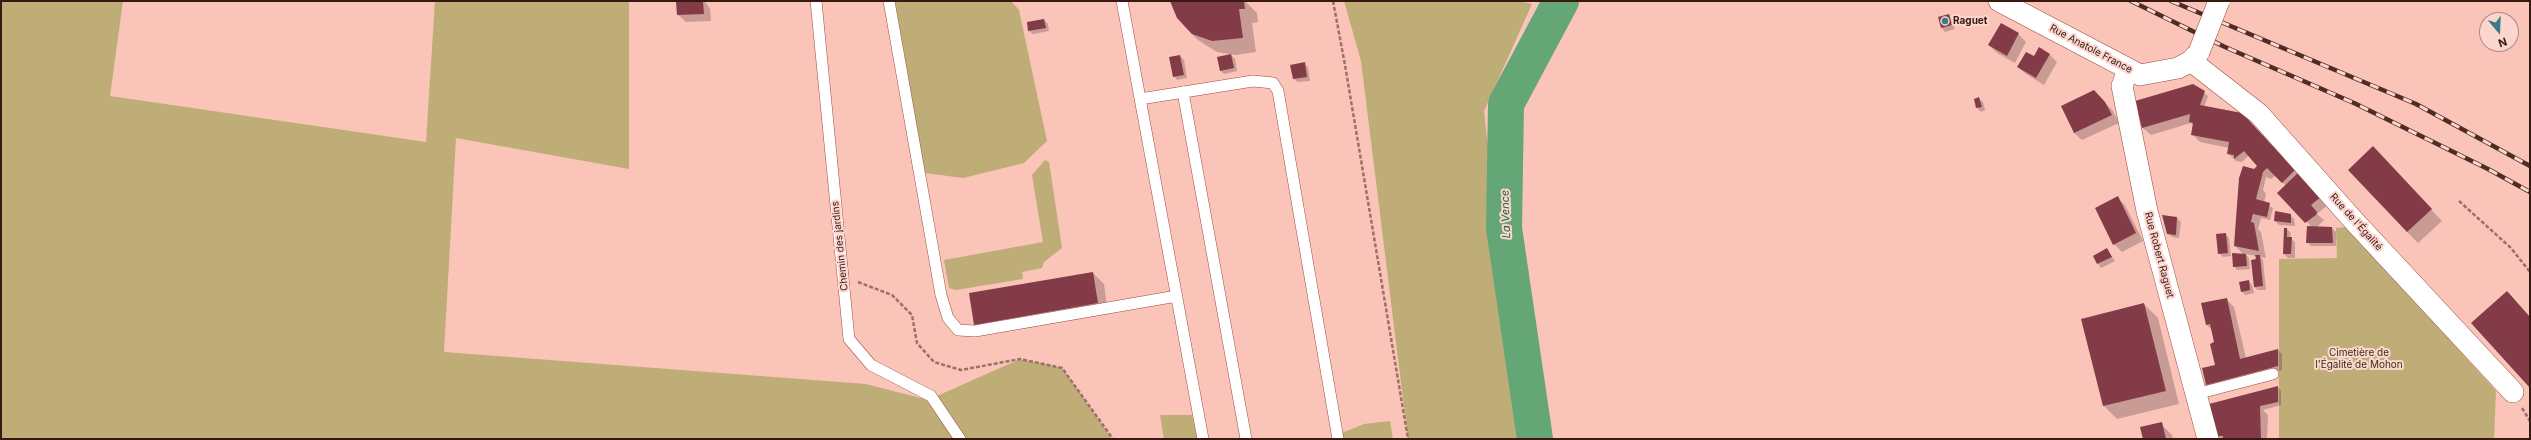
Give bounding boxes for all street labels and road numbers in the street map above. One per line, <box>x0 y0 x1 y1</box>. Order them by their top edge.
street label: Rue Anatole France <box>2048 22 2134 76</box>
street label: Rue de l'Égalité <box>2327 191 2385 253</box>
street label: Chemin des jardins <box>829 200 851 292</box>
street label: Rue Robert Raguet <box>2142 211 2176 299</box>

